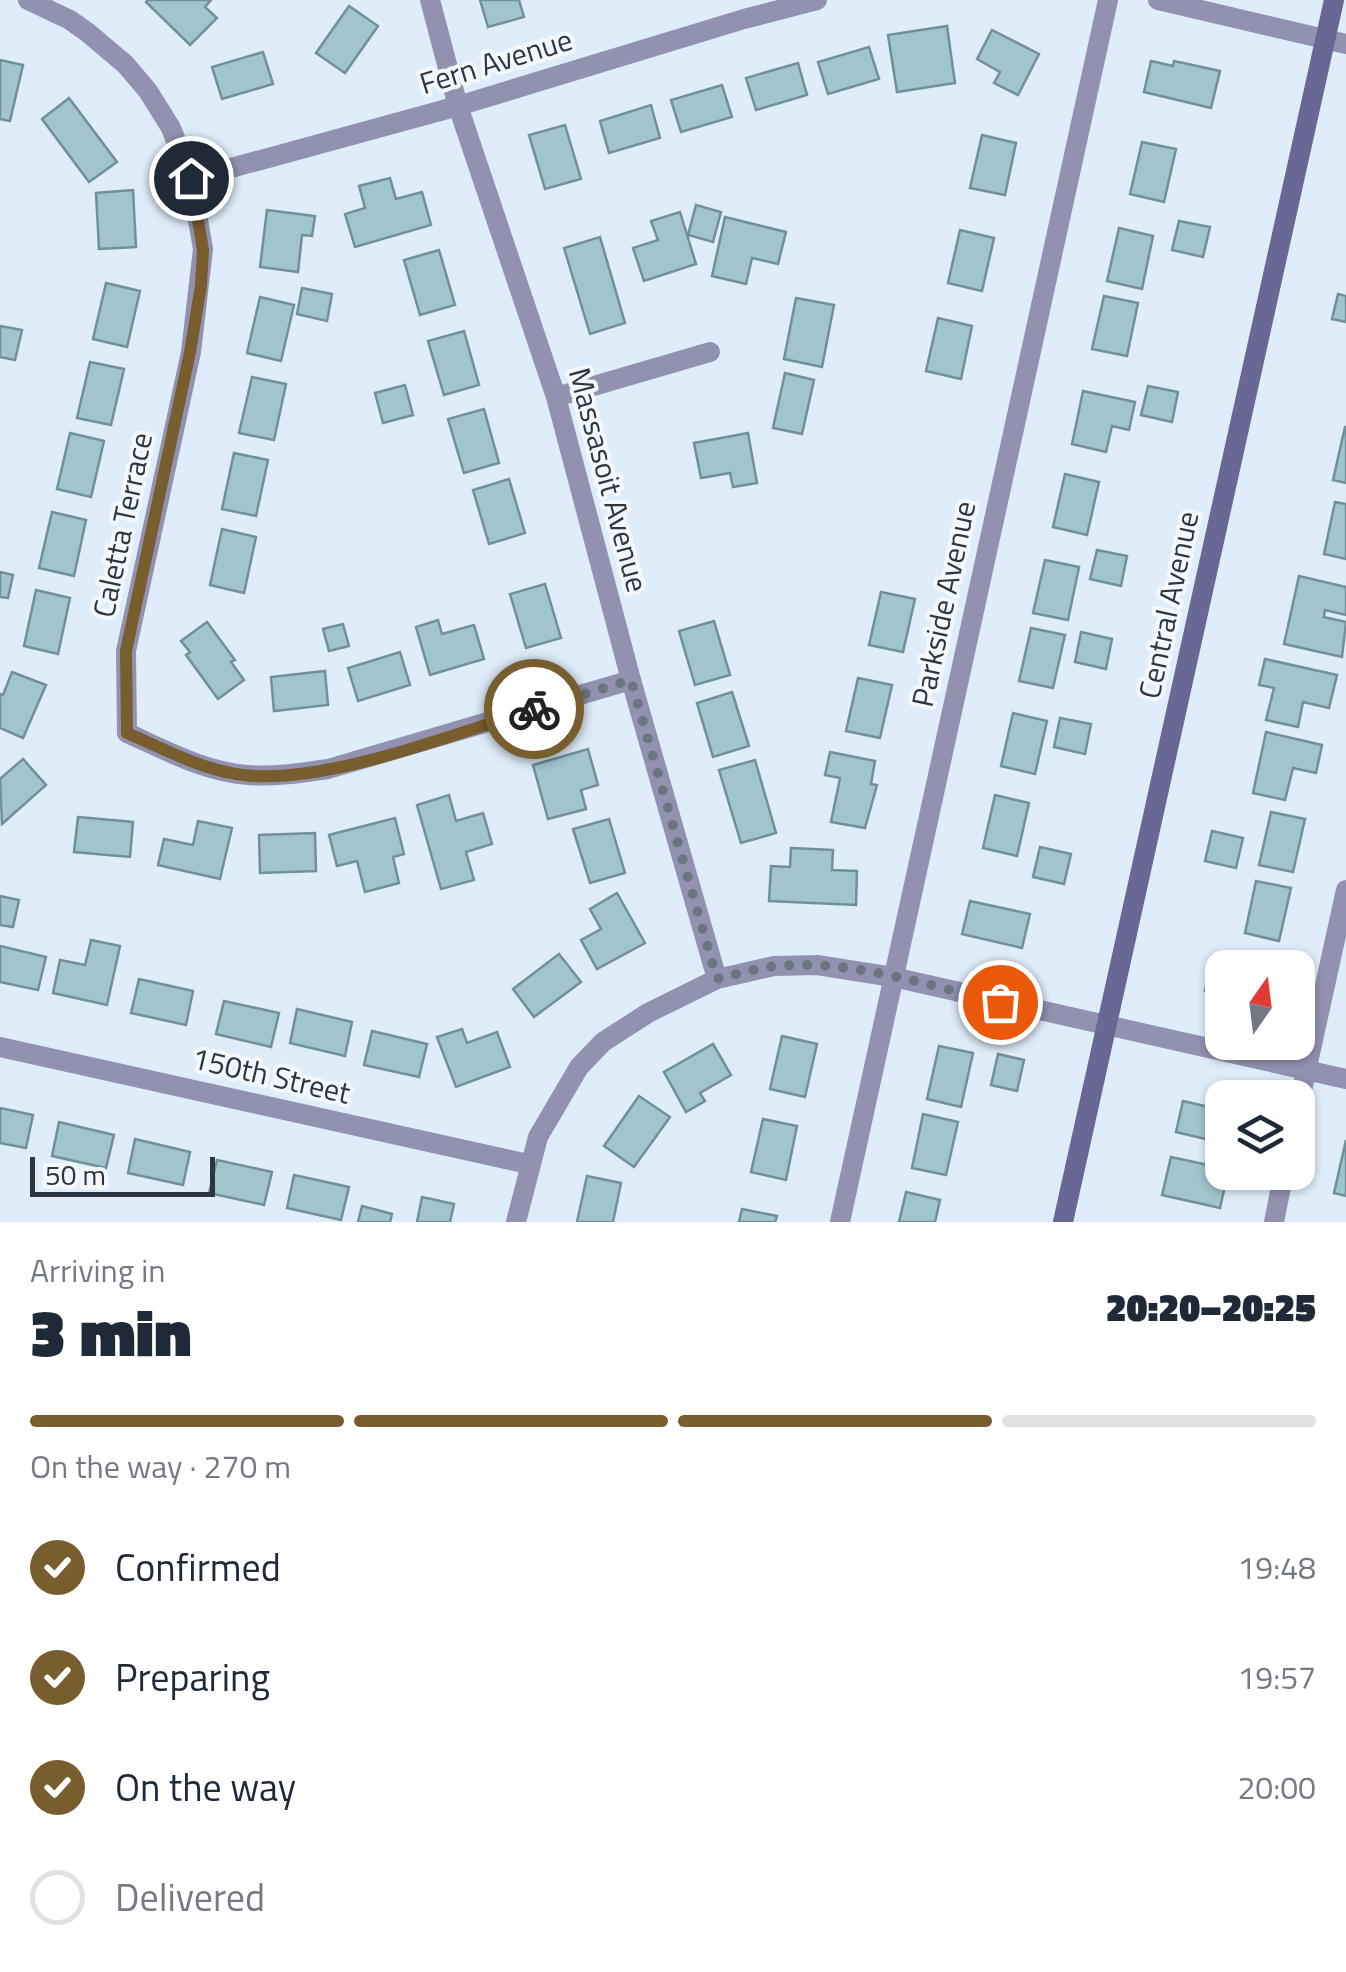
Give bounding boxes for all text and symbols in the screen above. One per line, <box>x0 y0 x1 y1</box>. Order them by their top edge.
street label: Fern Avenue <box>414 16 578 106</box>
pin <box>149 136 234 221</box>
icon: home <box>164 151 219 206</box>
street label: Massasoit Avenue <box>557 362 661 597</box>
street label: Caletta Terrace <box>80 428 164 622</box>
street label: Parkside Avenue <box>899 497 987 711</box>
street label: Central Avenue <box>1126 507 1210 703</box>
courier <box>484 659 584 759</box>
icon: bike <box>507 682 562 737</box>
north arrow <box>1205 950 1315 1060</box>
map controls <box>1205 950 1315 1190</box>
pin <box>958 960 1043 1045</box>
icon: bag <box>973 975 1028 1030</box>
street label: 150th Street <box>188 1035 355 1116</box>
button: layers <box>1205 1080 1315 1190</box>
scale bar <box>30 1152 215 1196</box>
text: 50 m <box>45 1153 106 1196</box>
text: Arriving in <box>30 1246 166 1294</box>
text: 20:20–20:25 <box>1106 1278 1316 1336</box>
text: 3 min <box>30 1282 191 1381</box>
text: On the way · 270 m <box>30 1442 291 1490</box>
text: Confirmed <box>115 1538 281 1596</box>
icon: check <box>30 1540 85 1595</box>
text: 19:48 <box>1237 1543 1316 1591</box>
text: Preparing <box>115 1648 270 1706</box>
icon: check <box>30 1650 85 1705</box>
text: 19:57 <box>1237 1653 1316 1701</box>
text: On the way <box>115 1758 296 1816</box>
icon: check <box>30 1760 85 1815</box>
text: 20:00 <box>1237 1763 1316 1811</box>
text: Delivered <box>115 1868 265 1926</box>

